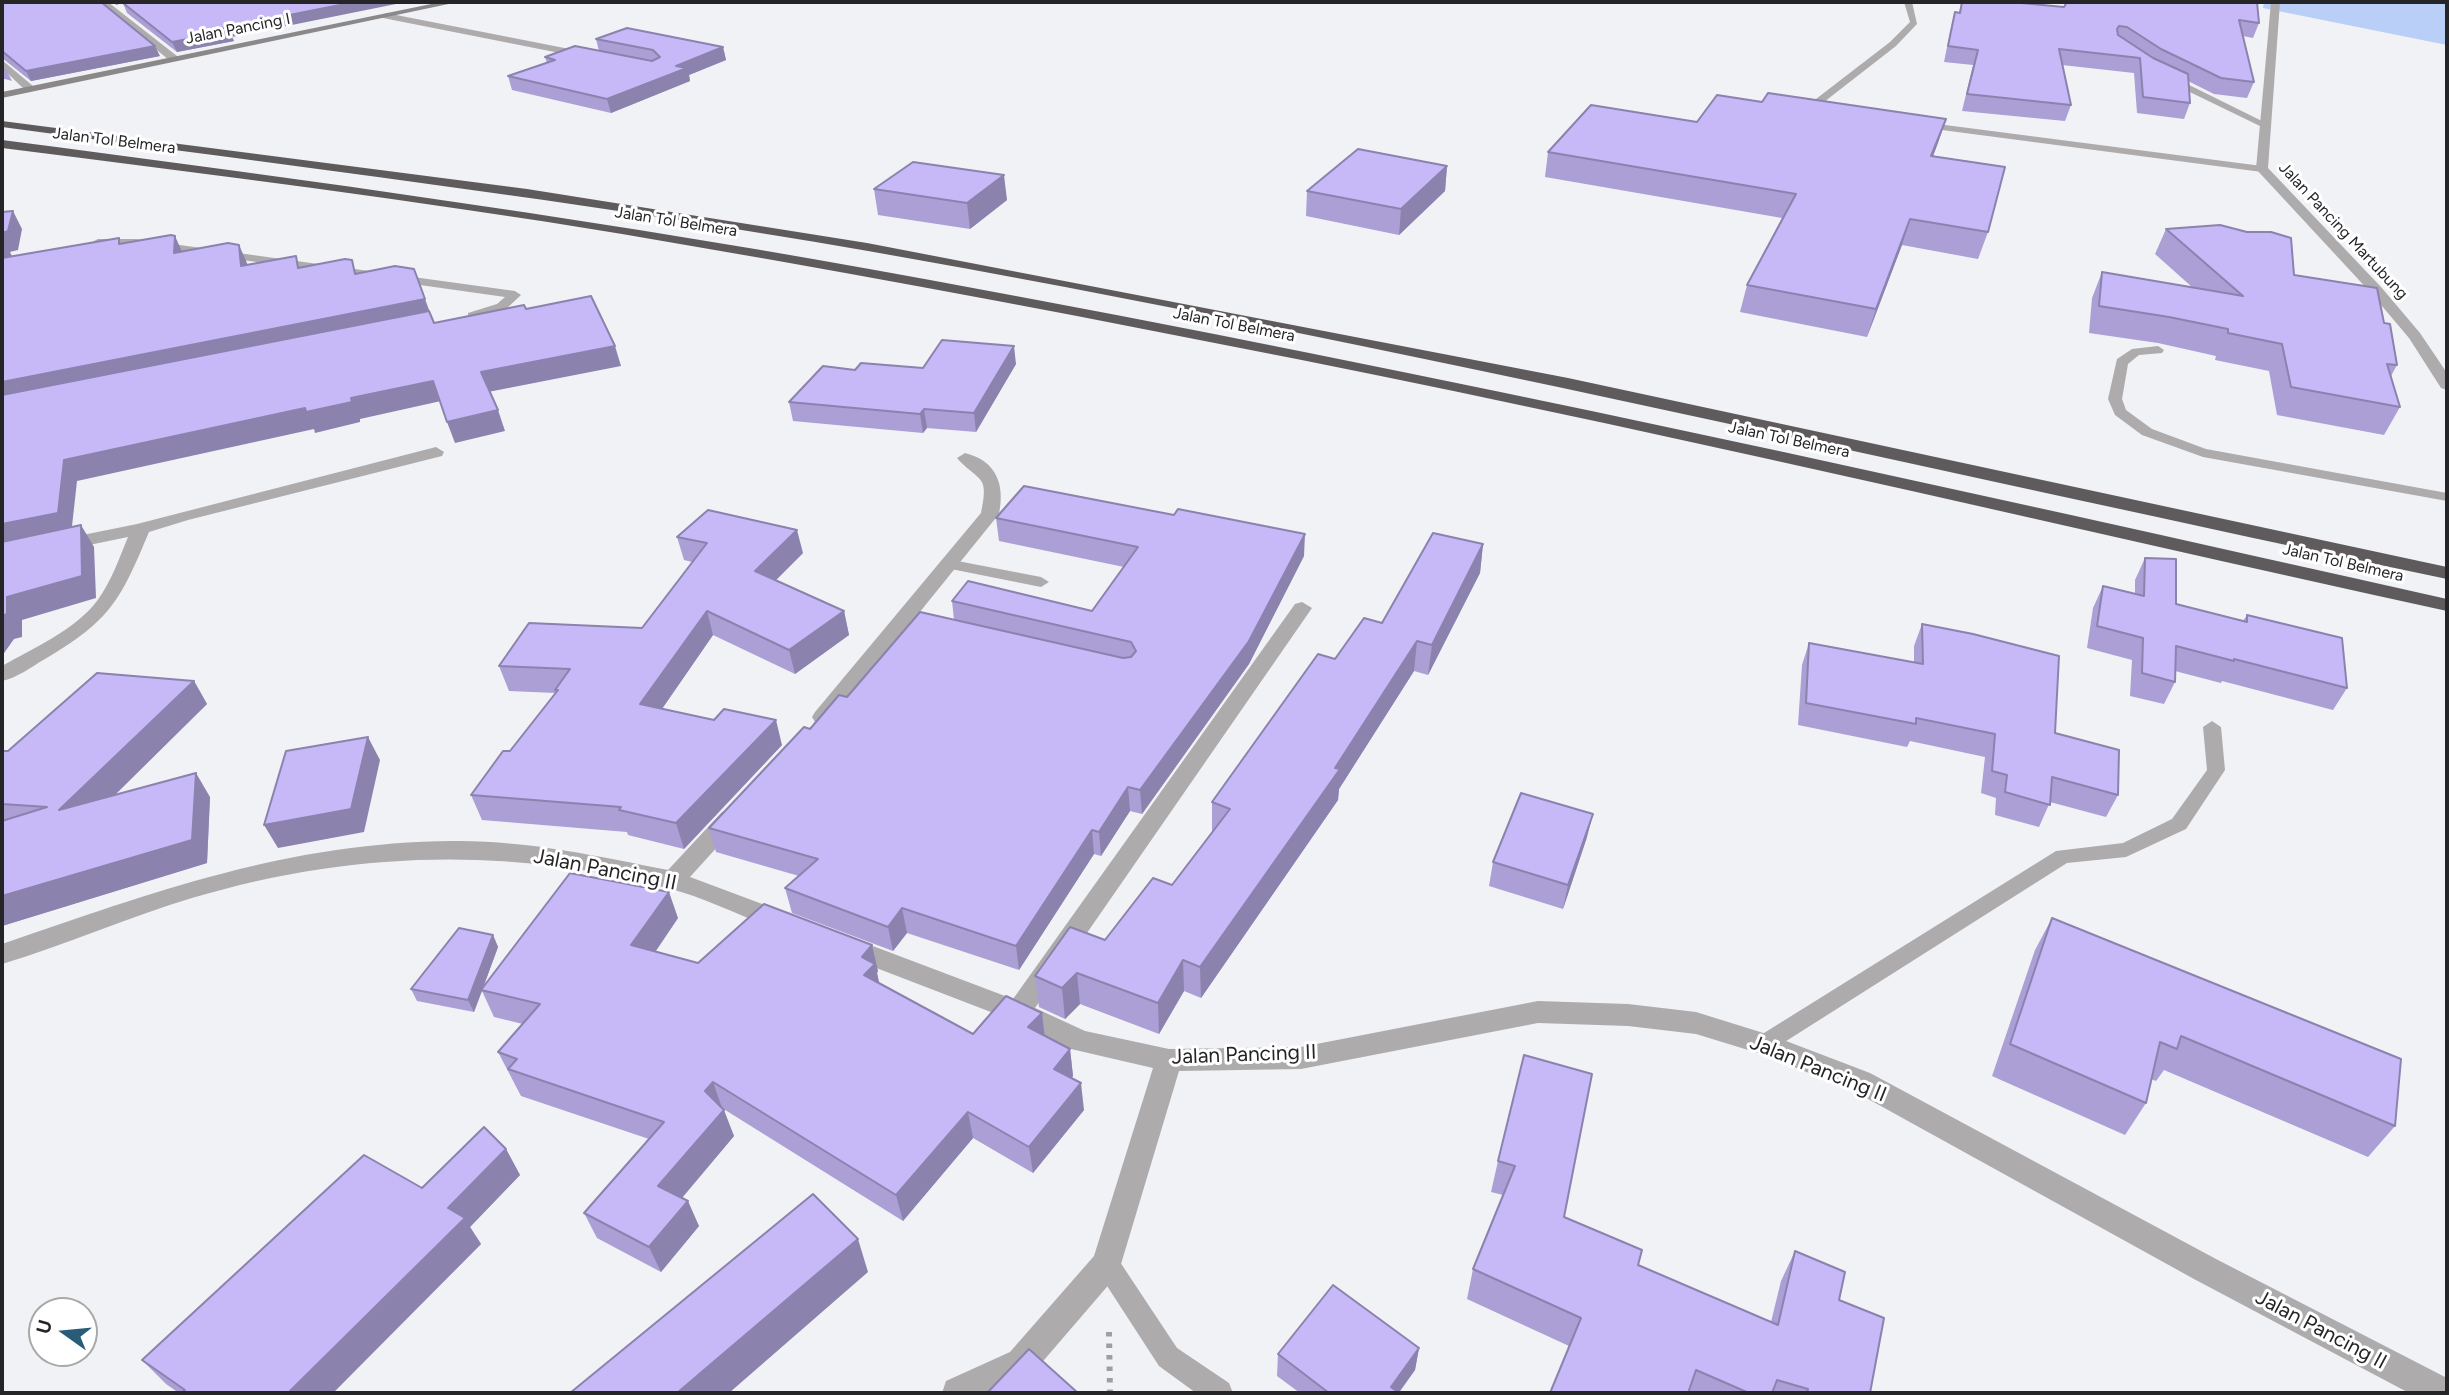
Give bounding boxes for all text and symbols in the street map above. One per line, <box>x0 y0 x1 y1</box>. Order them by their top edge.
street label: Jalan Pancing I <box>184 9 292 49</box>
street label: Jalan Tol Belmera <box>52 124 176 158</box>
street label: Jalan Pancing Martubung <box>2274 158 2412 304</box>
street label: Jalan Tol Belmera <box>614 203 738 241</box>
street label: Jalan Tol Belmera <box>1172 304 1296 346</box>
street label: Jalan Tol Belmera <box>1727 418 1851 462</box>
street label: Jalan Tol Belmera <box>2281 540 2405 586</box>
street label: Jalan Pancing II <box>531 844 679 896</box>
street label: Jalan Pancing II <box>1746 1030 1890 1108</box>
street label: Jalan Pancing II <box>1171 1040 1317 1070</box>
street label: Jalan Pancing II <box>2251 1285 2391 1375</box>
north arrow <box>28 1297 98 1367</box>
text: U <box>31 1318 57 1336</box>

